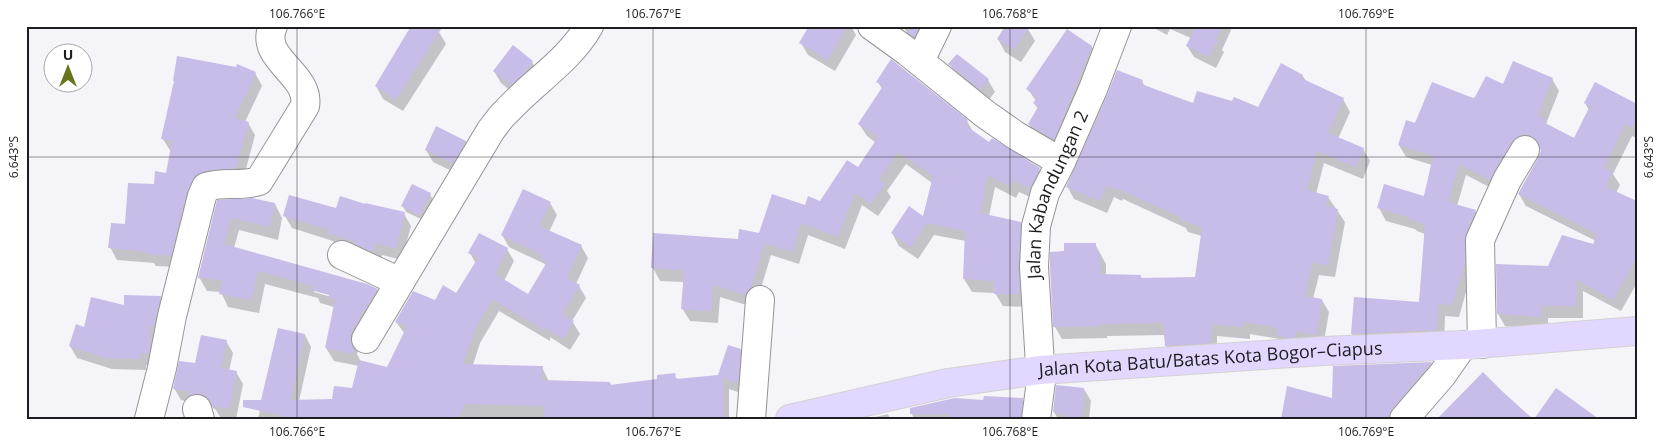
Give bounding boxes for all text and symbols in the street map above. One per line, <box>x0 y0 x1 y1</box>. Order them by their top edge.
text: 106.766°E <box>269 5 325 22</box>
text: 106.767°E <box>625 5 681 22</box>
text: 106.768°E <box>982 5 1038 22</box>
text: 106.769°E <box>1338 5 1394 22</box>
north arrow <box>42 42 92 92</box>
text: U <box>63 45 73 64</box>
street label: Jalan Kabandungan 2 <box>1021 106 1093 282</box>
text: 6.643°S <box>5 136 22 178</box>
text: 6.643°S <box>1640 136 1657 178</box>
street label: Jalan Kota Batu/Batas Kota Bogor–Ciapus <box>1036 335 1383 381</box>
text: 106.766°E <box>269 423 325 440</box>
text: 106.767°E <box>625 423 681 440</box>
text: 106.768°E <box>982 423 1038 440</box>
text: 106.769°E <box>1338 423 1394 440</box>

